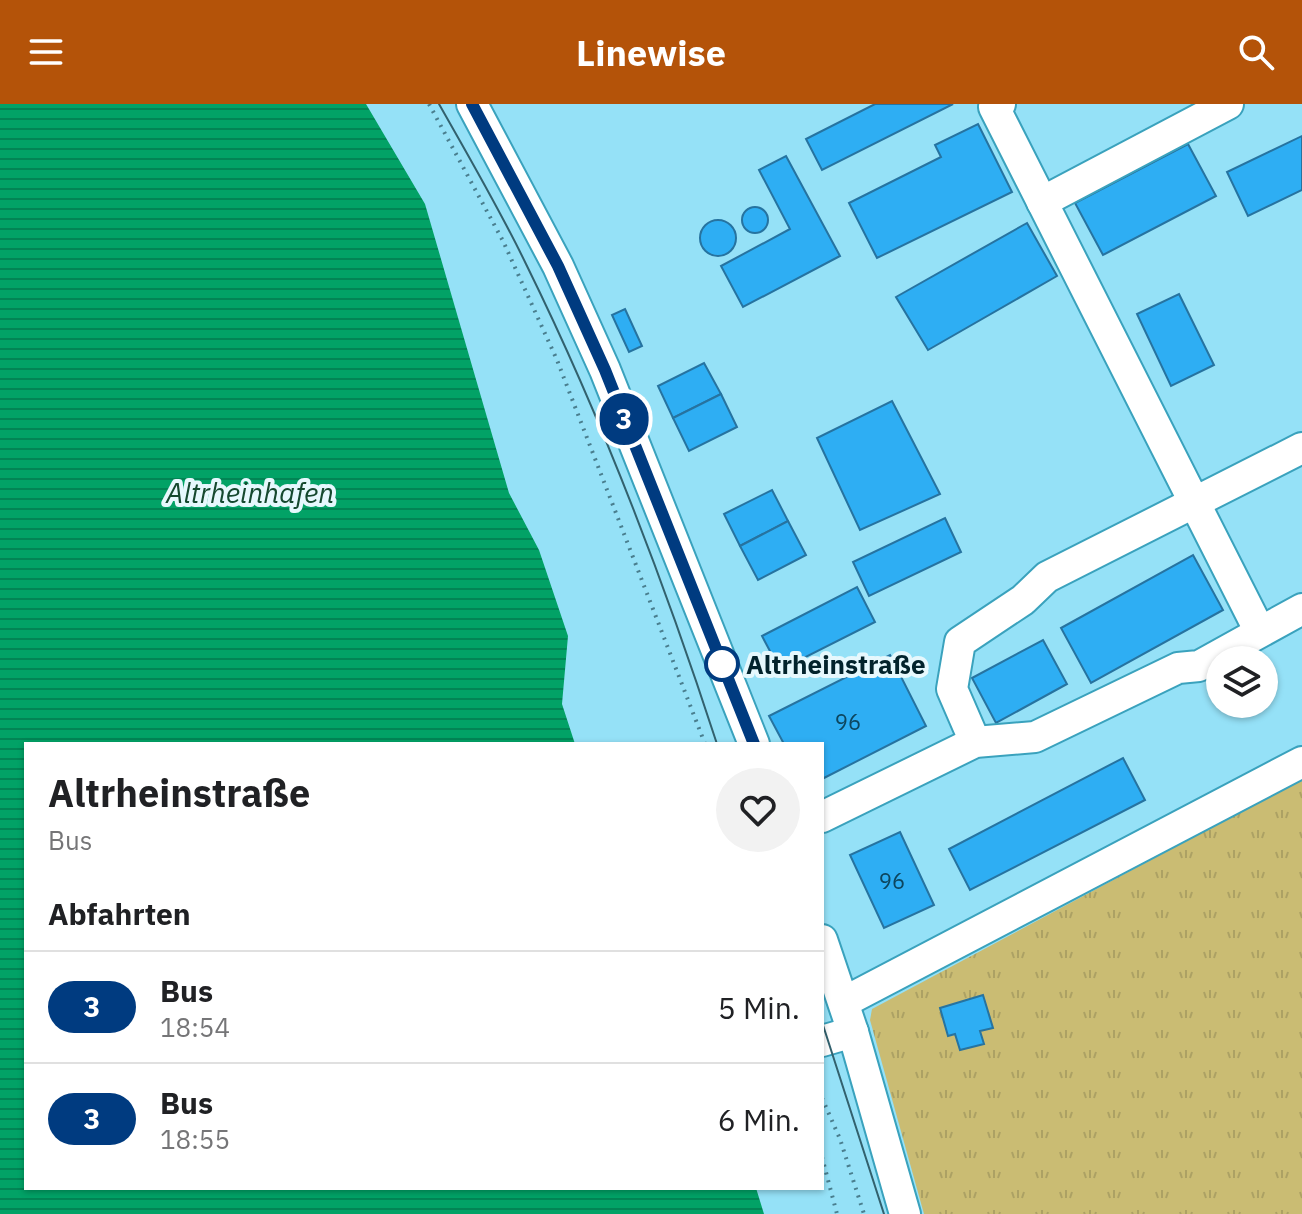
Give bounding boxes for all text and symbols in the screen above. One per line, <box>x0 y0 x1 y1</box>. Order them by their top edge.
text: Linewise <box>576 29 726 76</box>
icon: menu <box>24 30 68 74</box>
icon: search <box>1234 30 1278 74</box>
line badge: 3 <box>598 393 650 445</box>
text: 3 <box>616 400 632 437</box>
water label: Altrheinhafen <box>165 474 334 511</box>
map controls <box>1206 646 1278 718</box>
button: layers <box>1206 646 1278 718</box>
marker: Altrheinstraße <box>705 647 739 681</box>
place label: Altrheinstraße <box>746 647 926 681</box>
house number: 96 <box>835 707 861 736</box>
text: Altrheinstraße <box>48 768 310 817</box>
button: heart <box>716 768 800 852</box>
text: Bus <box>48 823 92 857</box>
house number: 96 <box>879 866 905 895</box>
text: Abfahrten <box>48 894 191 933</box>
text: Bus <box>160 971 213 1010</box>
text: 3 <box>84 988 100 1025</box>
text: 5 Min. <box>718 988 800 1027</box>
text: 18:54 <box>160 1010 230 1044</box>
text: Bus <box>160 1083 213 1122</box>
text: 3 <box>84 1100 100 1137</box>
text: 6 Min. <box>718 1100 800 1139</box>
text: 18:55 <box>160 1122 230 1156</box>

